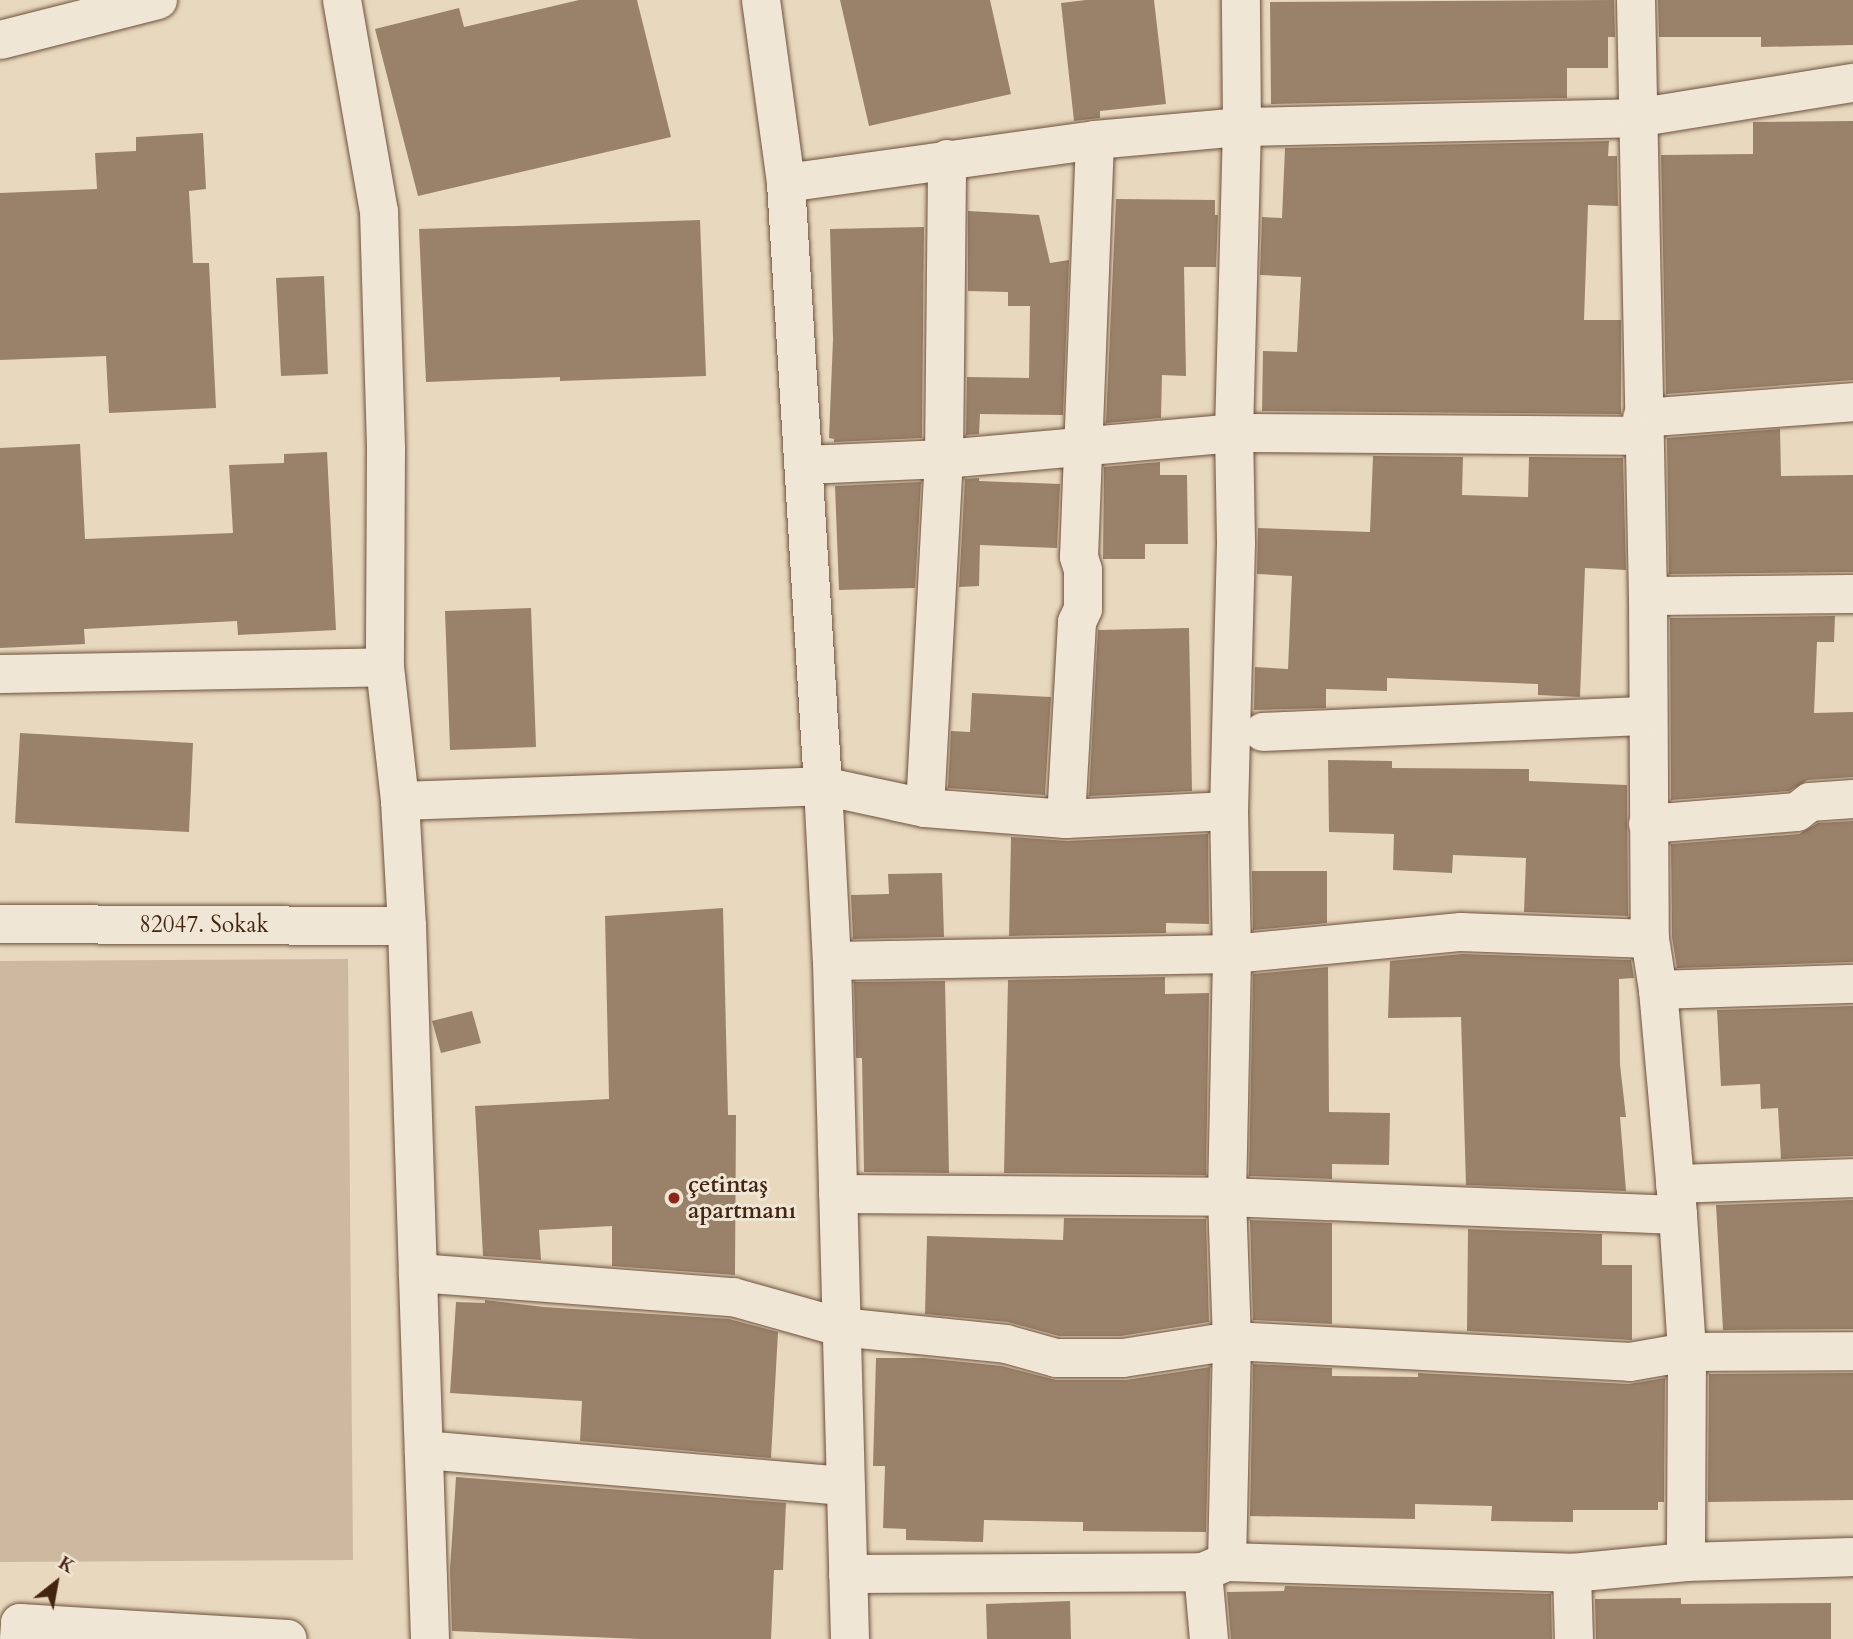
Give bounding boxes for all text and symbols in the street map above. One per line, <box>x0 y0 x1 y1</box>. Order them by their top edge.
street label: 82047. Sokak <box>139 911 269 939</box>
place label: çetintaş apartmanı <box>688 1171 796 1225</box>
marker: çetintaş apartmanı <box>666 1190 682 1206</box>
north arrow <box>21 1548 91 1618</box>
text: K <box>54 1550 80 1580</box>

